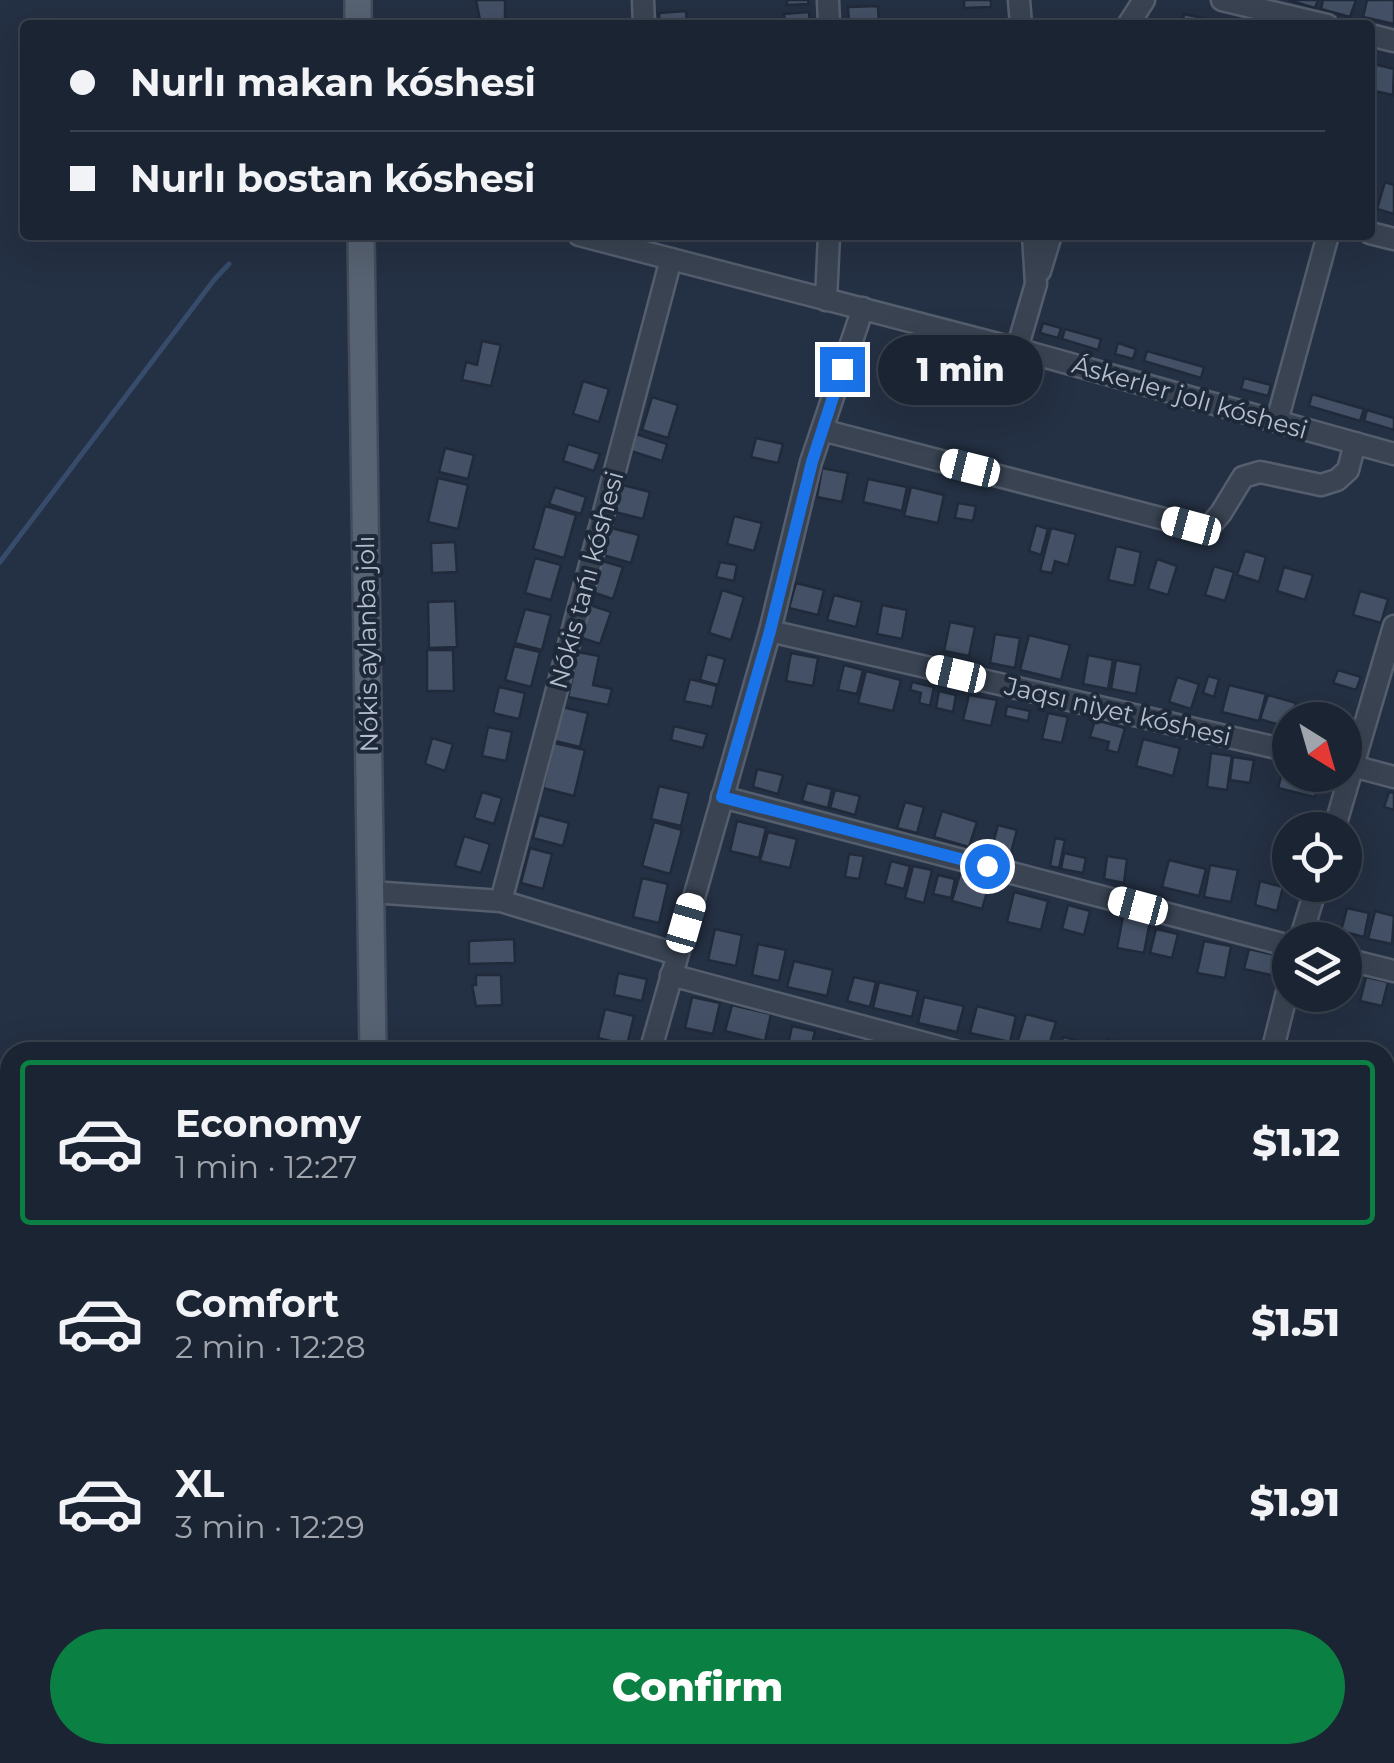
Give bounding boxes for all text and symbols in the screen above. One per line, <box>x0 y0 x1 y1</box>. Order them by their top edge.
text: Nurlı makan kóshesi <box>130 59 536 106</box>
text: Nurlı bostan kóshesi <box>130 155 535 202</box>
callout: 1 min <box>877 334 1042 404</box>
route end <box>820 347 865 392</box>
street label: Áskerler jolı kóshesi <box>1069 349 1311 445</box>
text: 1 min <box>916 350 1005 389</box>
car <box>937 446 1003 490</box>
street label: Nókis tańı kóshesi <box>542 468 630 692</box>
car <box>1158 504 1224 548</box>
street label: Nókis aylanba jolı <box>350 535 384 753</box>
car <box>923 653 989 695</box>
street label: Jaqsı niyet kóshesi <box>1001 670 1234 752</box>
north arrow <box>1272 702 1362 792</box>
map controls <box>1272 702 1362 1012</box>
button: locate <box>1272 812 1362 902</box>
route start <box>965 844 1010 889</box>
car <box>1105 884 1171 928</box>
car <box>663 890 709 956</box>
button: layers <box>1272 922 1362 1012</box>
icon: car <box>55 1098 145 1188</box>
text: Economy <box>175 1100 361 1147</box>
text: $1.12 <box>1252 1119 1340 1166</box>
text: 1 min · 12:27 <box>175 1147 357 1186</box>
icon: car <box>55 1278 145 1368</box>
text: Comfort <box>175 1280 339 1327</box>
text: $1.51 <box>1251 1299 1340 1346</box>
text: 2 min · 12:28 <box>175 1327 366 1366</box>
icon: car <box>55 1458 145 1548</box>
text: XL <box>175 1460 224 1507</box>
text: $1.91 <box>1250 1479 1340 1526</box>
text: 3 min · 12:29 <box>175 1507 365 1546</box>
button: Confirm <box>50 1629 1345 1744</box>

